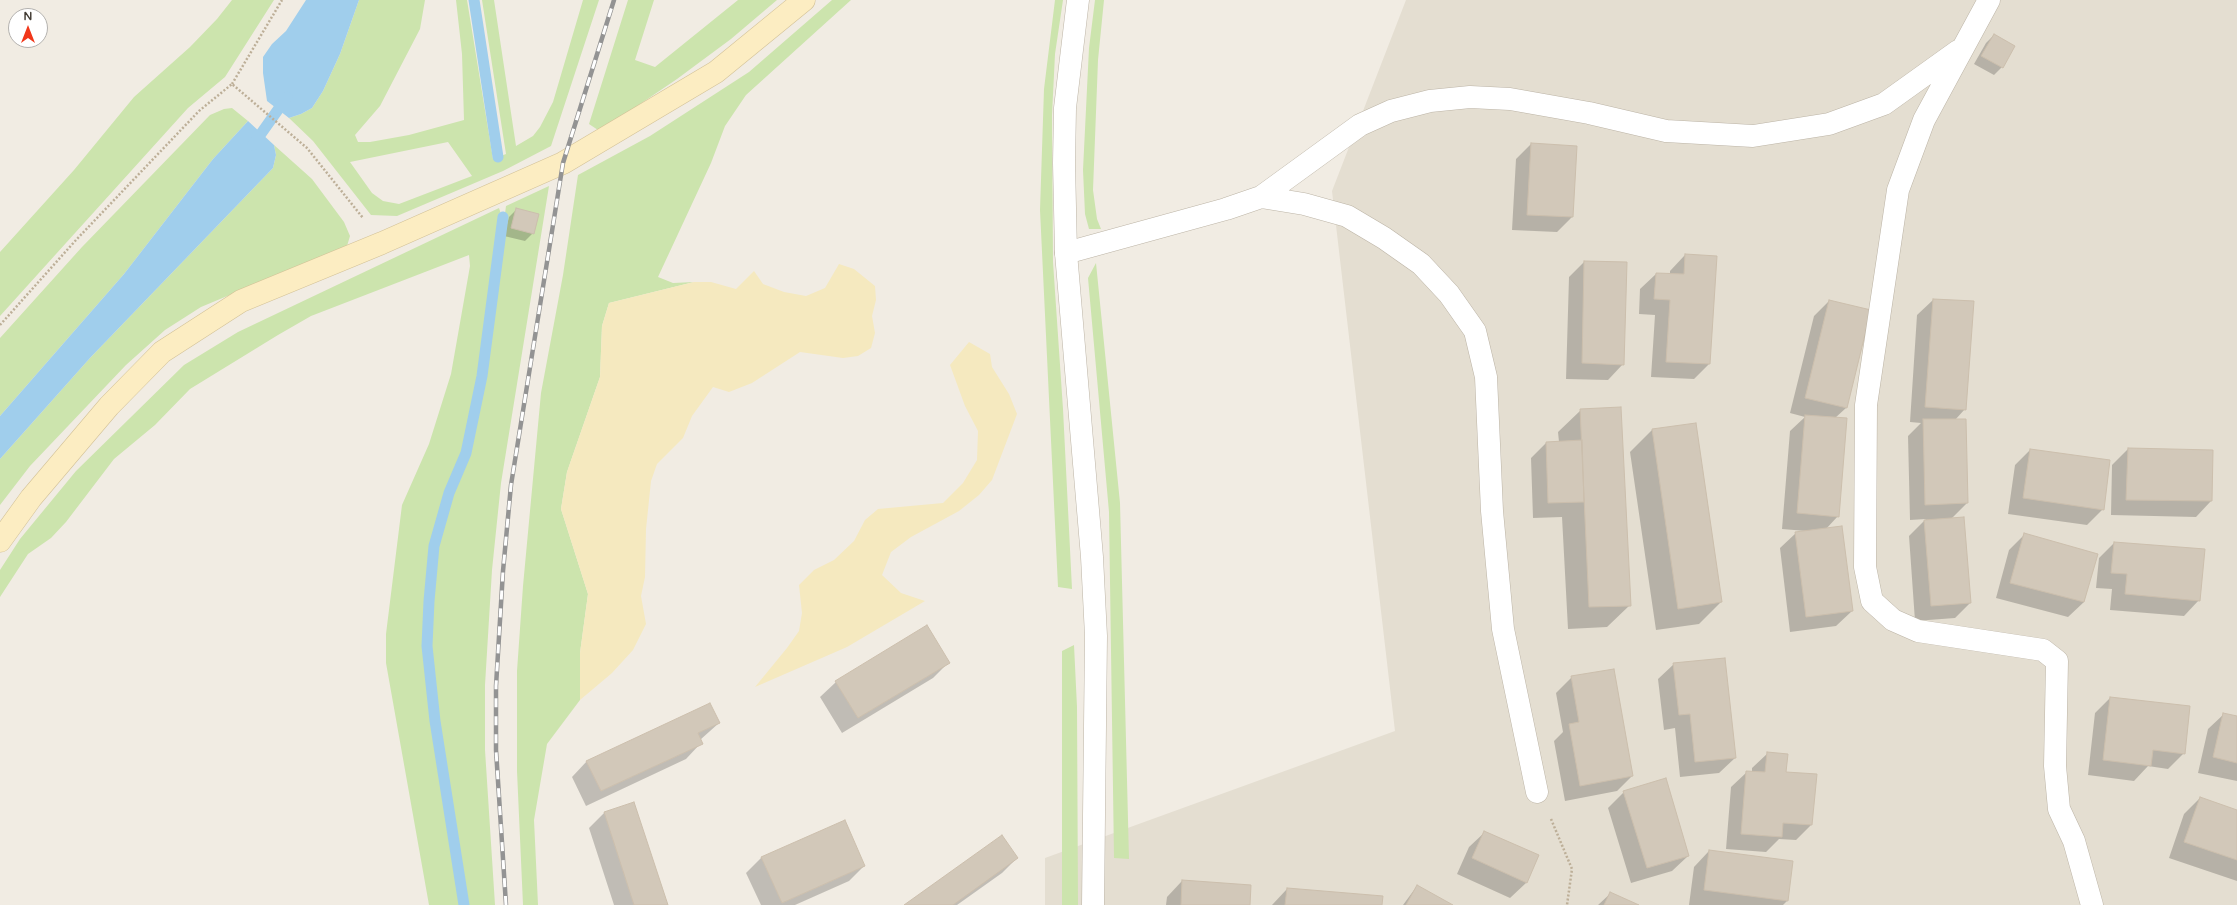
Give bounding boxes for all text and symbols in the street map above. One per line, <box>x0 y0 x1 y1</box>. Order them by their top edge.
north arrow <box>8 8 48 48</box>
text: N <box>24 10 32 23</box>

